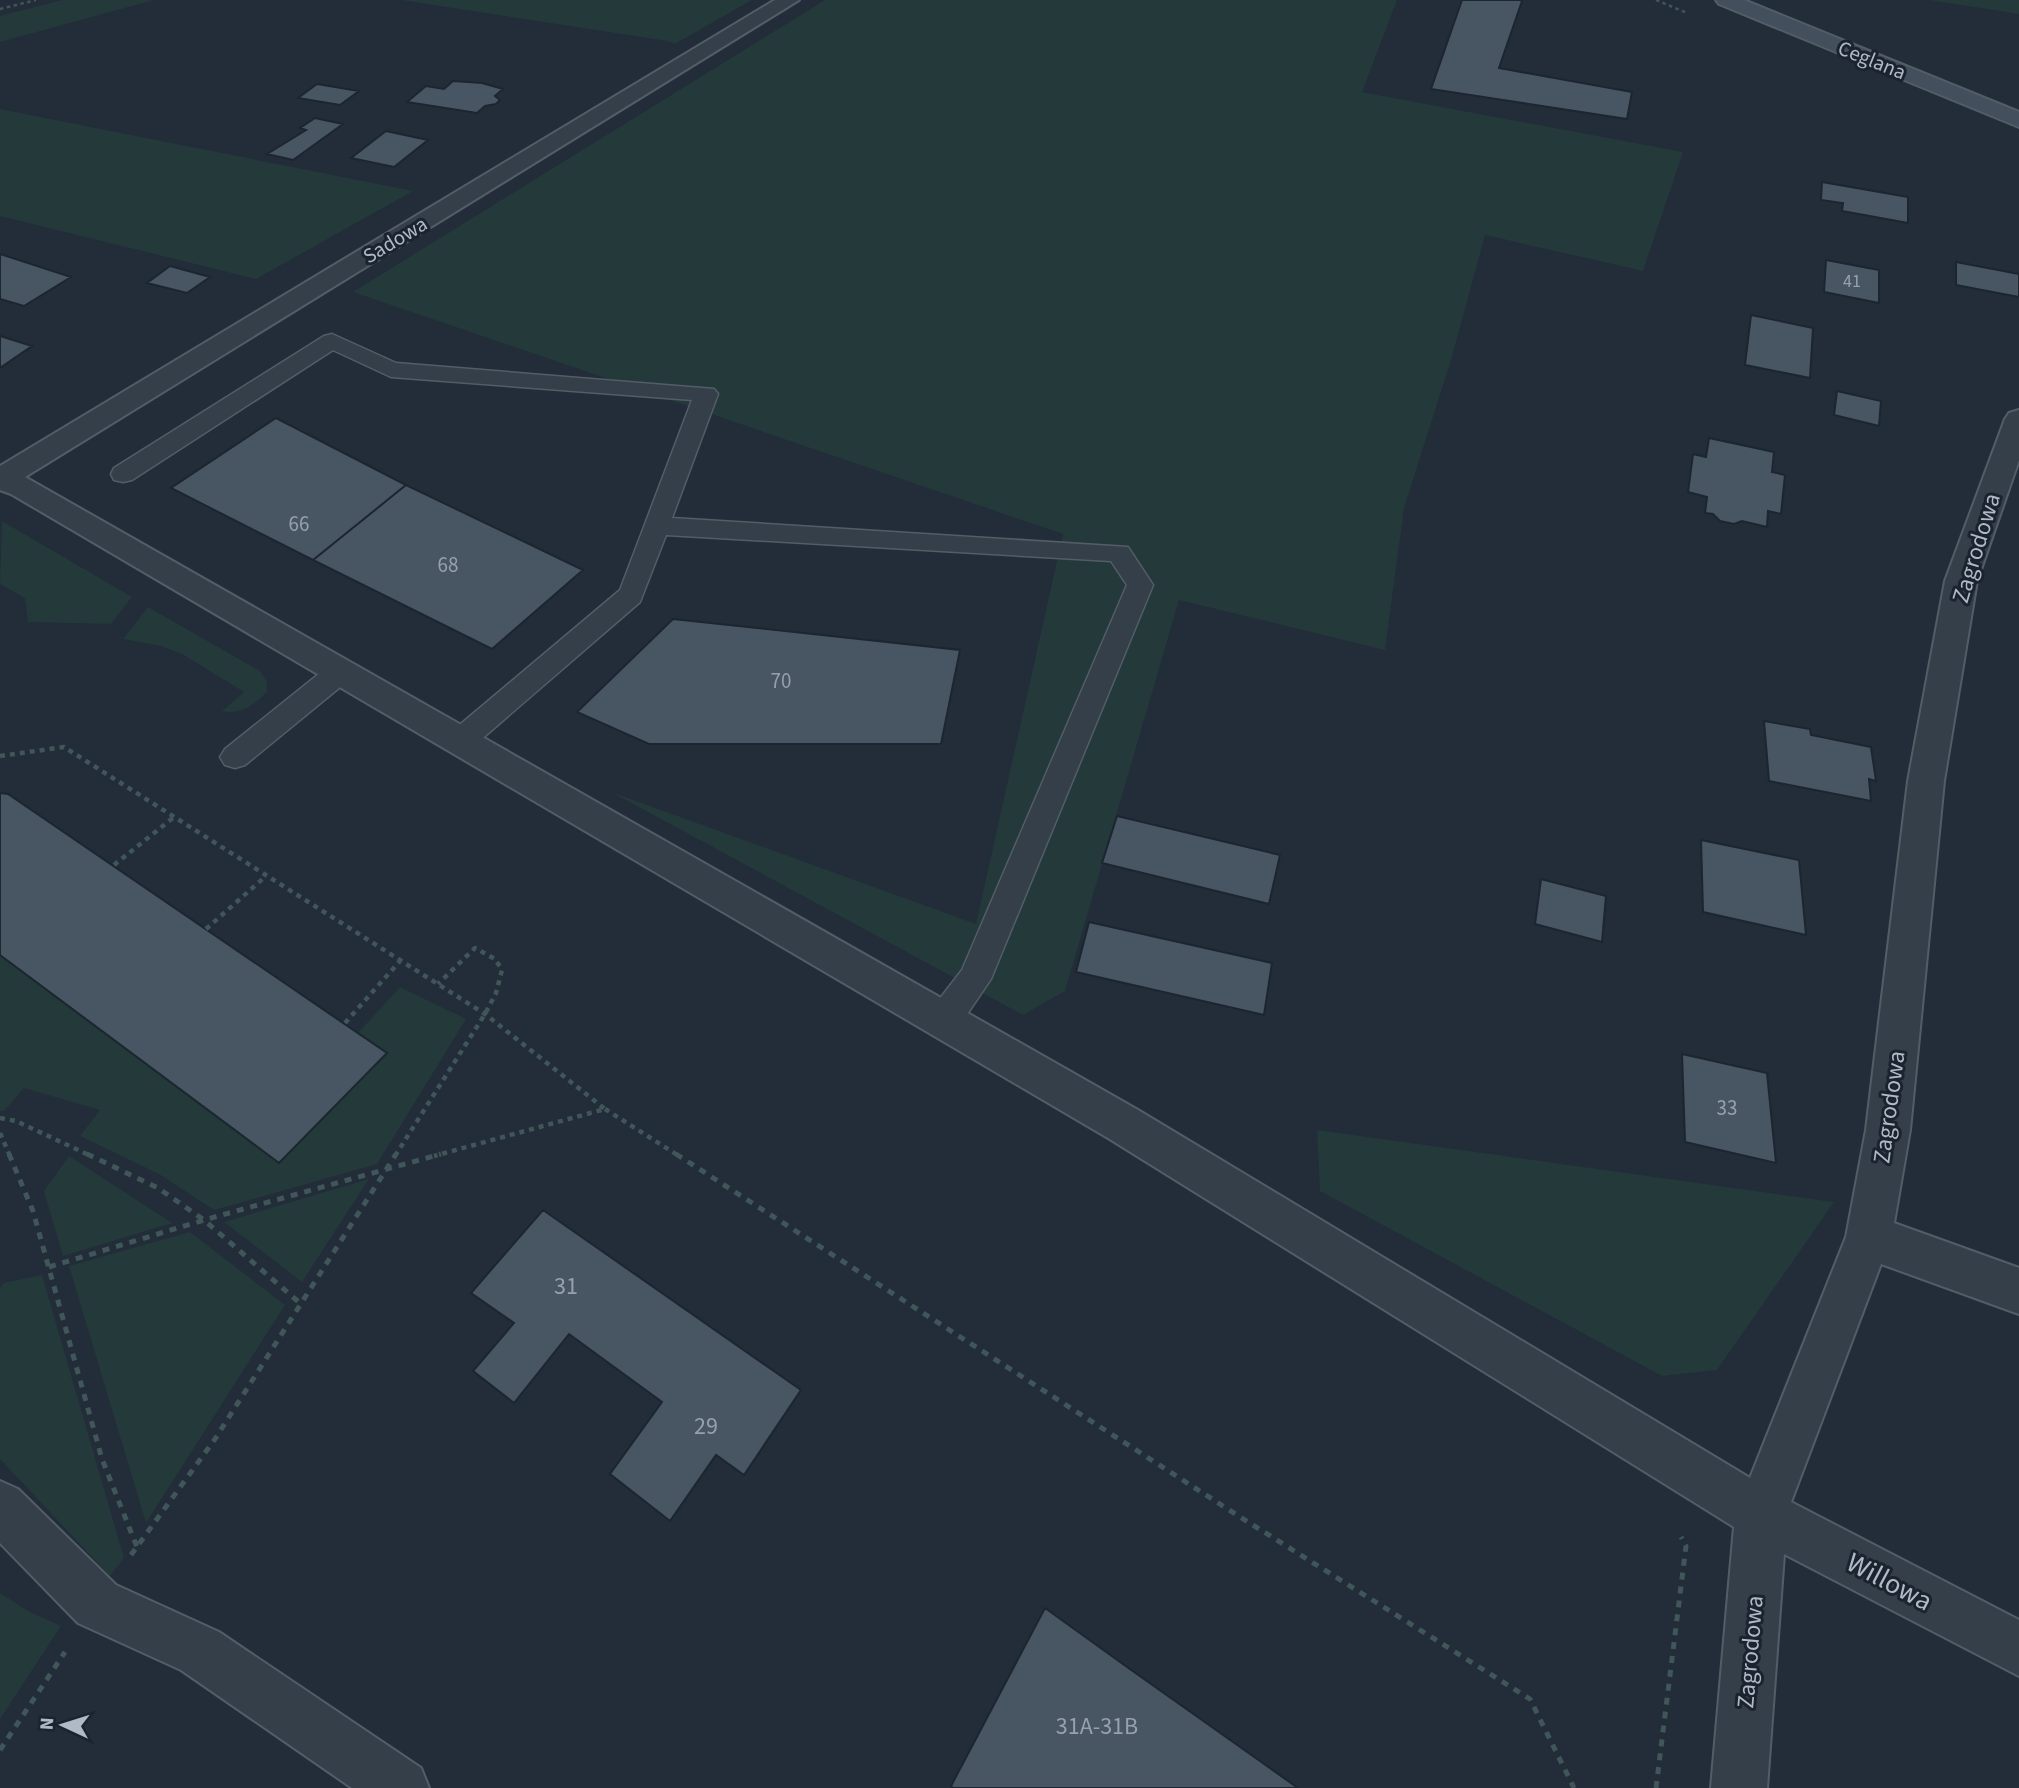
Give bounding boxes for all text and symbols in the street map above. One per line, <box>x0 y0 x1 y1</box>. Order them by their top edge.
street label: Ceglana <box>1834 33 1910 87</box>
street label: Sadowa <box>357 209 433 271</box>
house number: 41 <box>1843 269 1861 294</box>
street label: Zagrodowa <box>1943 489 2010 607</box>
house number: 66 <box>289 509 309 539</box>
house number: 68 <box>438 550 458 580</box>
house number: 70 <box>771 666 791 696</box>
street label: Zagrodowa <box>1864 1049 1915 1166</box>
house number: 33 <box>1717 1093 1737 1123</box>
house number: 31 <box>554 1269 578 1304</box>
house number: 29 <box>694 1409 718 1444</box>
street label: Willowa <box>1839 1543 1940 1621</box>
street label: Zagrodowa <box>1728 1594 1773 1710</box>
north arrow <box>28 1690 98 1760</box>
house number: 31A-31B <box>1056 1709 1138 1744</box>
text: N <box>34 1717 61 1731</box>

